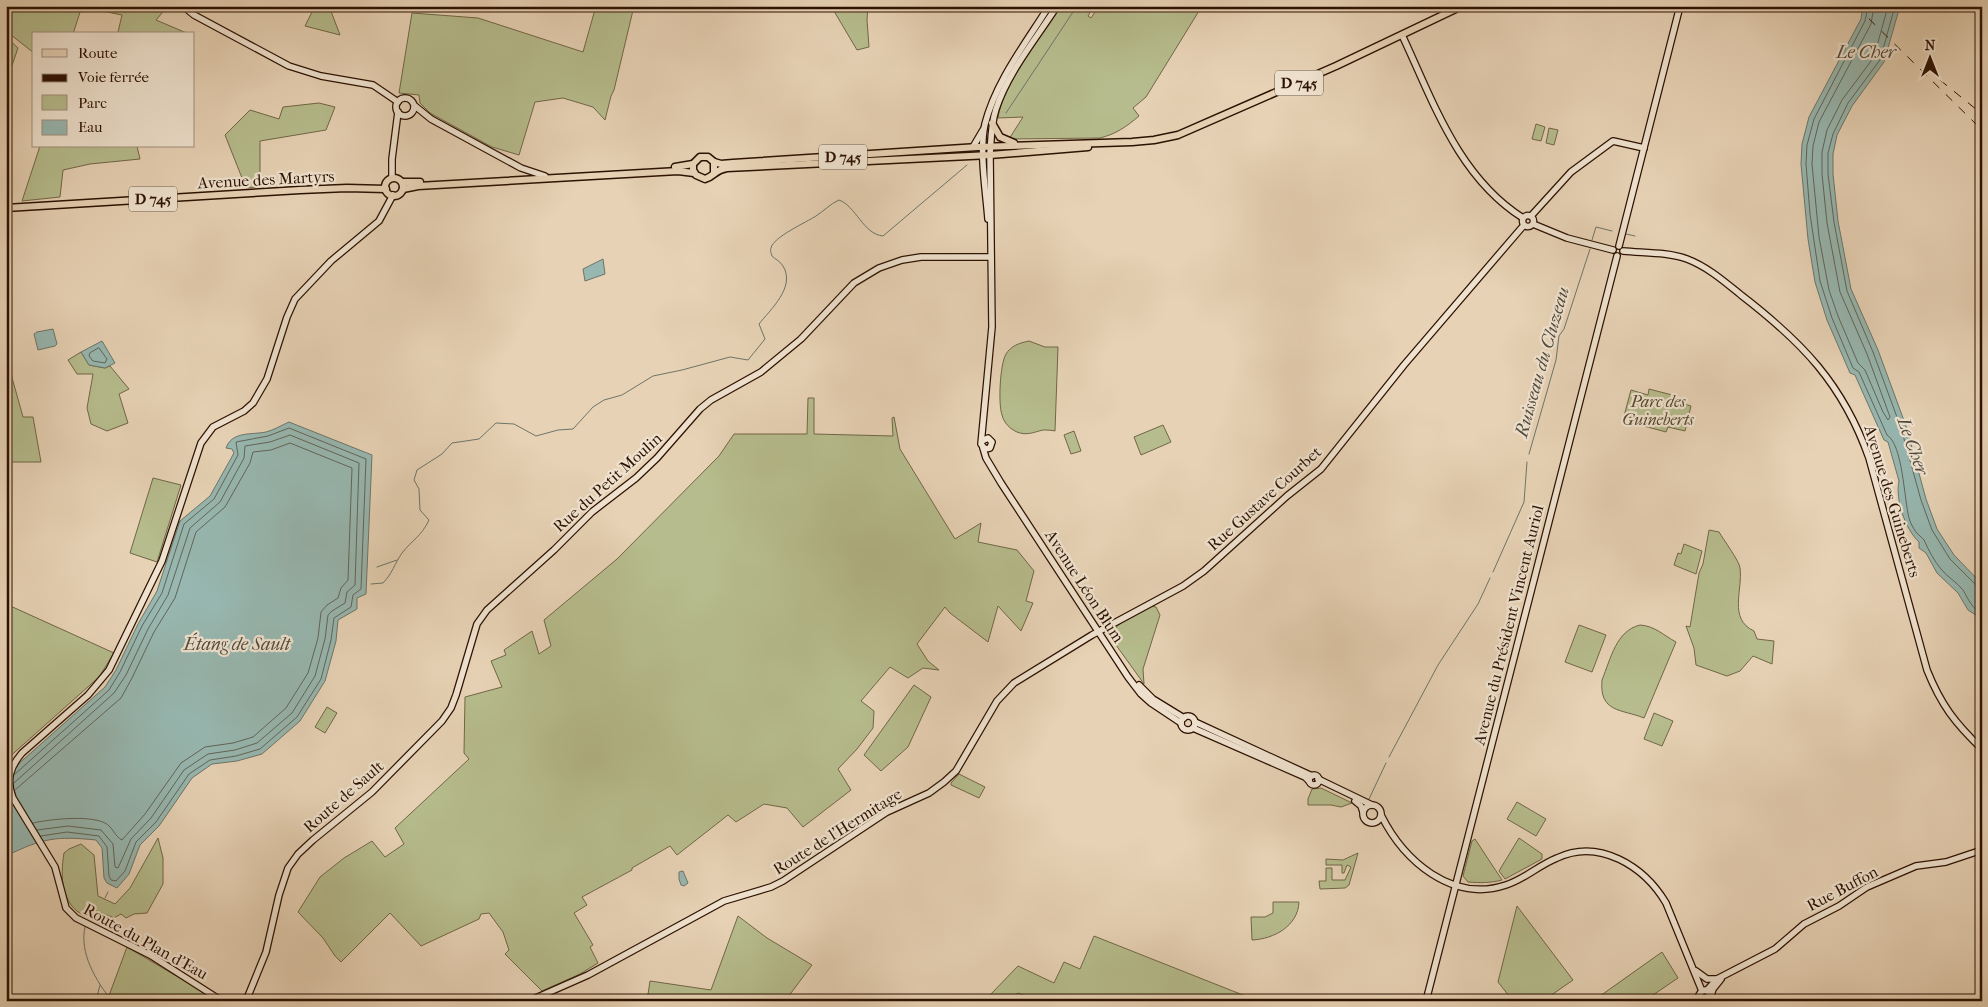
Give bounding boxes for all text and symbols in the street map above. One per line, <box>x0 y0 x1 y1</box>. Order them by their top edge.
legend <box>32 32 195 148</box>
north arrow <box>1906 32 1956 82</box>
text: N <box>1925 37 1936 54</box>
water label: Le Cher <box>1834 42 1898 63</box>
text: Route <box>78 44 118 62</box>
text: Voie ferrée <box>77 68 150 86</box>
road number: D 745 <box>1275 70 1323 96</box>
text: Parc <box>78 94 107 112</box>
text: Eau <box>78 118 103 136</box>
road number: D 745 <box>819 144 867 170</box>
street label: Avenue des Martyrs <box>196 166 335 193</box>
road number: D 745 <box>129 186 177 212</box>
water label: Ruisseau du Cluzeau <box>1511 285 1574 441</box>
park label: Parc des Guineberts <box>1622 392 1695 429</box>
water label: Le Cher <box>1892 413 1933 480</box>
street label: Avenue des Guineberts <box>1860 422 1925 580</box>
street label: Rue du Petit Moulin <box>549 428 666 536</box>
street label: Rue Gustave Courbet <box>1204 442 1325 554</box>
street label: Avenue du Président Vincent Auriol <box>1469 503 1548 748</box>
street label: Avenue Léon Blum <box>1041 526 1128 647</box>
water label: Étang de Sault <box>183 632 292 655</box>
street label: Route de Sault <box>299 756 388 836</box>
street label: Route de l'Hermitage <box>769 784 905 879</box>
street label: Rue Buffon <box>1803 861 1882 915</box>
street label: Route du Plan d'Eau <box>80 899 211 983</box>

